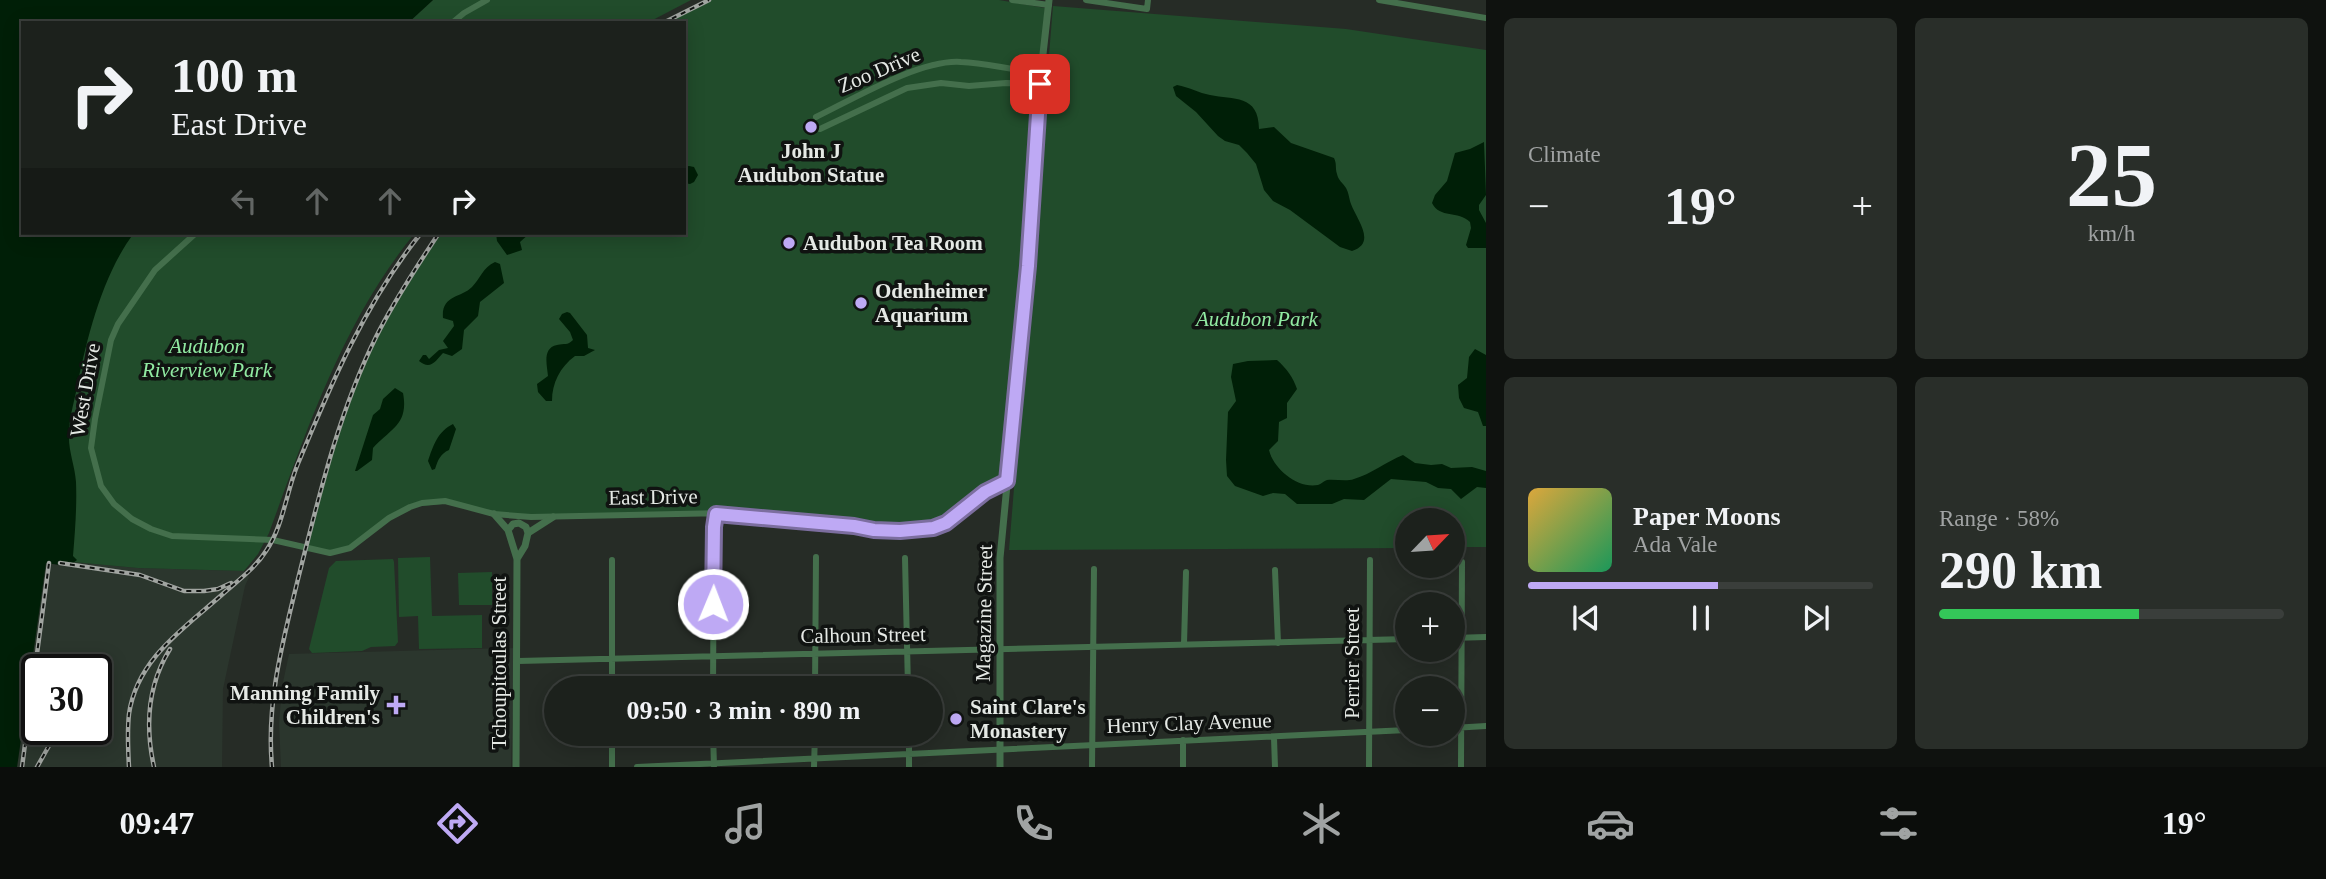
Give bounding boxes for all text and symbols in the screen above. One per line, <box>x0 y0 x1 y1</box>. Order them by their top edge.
street label: Zoo Drive <box>834 42 924 98</box>
text: 100 m <box>171 48 298 103</box>
icon: right <box>56 49 147 140</box>
pin <box>1010 54 1070 114</box>
icon: arrive <box>1021 65 1059 103</box>
text: East Drive <box>171 106 307 142</box>
marker: John J Audubon Statue <box>803 119 819 135</box>
text: 25 <box>2066 125 2157 226</box>
place label: John J Audubon Statue <box>738 139 884 187</box>
text: Climate <box>1528 142 1601 167</box>
text: 19° <box>1664 178 1737 235</box>
icon: left <box>225 182 263 220</box>
icon: ahead <box>298 182 336 220</box>
icon: ahead <box>371 182 409 220</box>
icon: right <box>444 182 482 220</box>
text: − <box>1528 185 1549 227</box>
text: + <box>1852 185 1873 227</box>
text: km/h <box>2088 221 2135 246</box>
place label: Audubon Tea Room <box>803 231 983 255</box>
marker: Audubon Tea Room <box>781 235 797 251</box>
place label: Odenheimer Aquarium <box>875 279 987 327</box>
marker: Odenheimer Aquarium <box>853 295 869 311</box>
park label: Audubon Park <box>1194 307 1319 331</box>
park label: Audubon Riverview Park <box>141 334 273 382</box>
street label: West Drive <box>65 341 105 439</box>
street label: East Drive <box>608 484 698 510</box>
text: Paper Moons <box>1633 502 1781 531</box>
text: Range · 58% <box>1939 506 2059 531</box>
north arrow <box>1395 508 1465 578</box>
map controls <box>1395 508 1465 746</box>
text: Ada Vale <box>1633 532 1718 557</box>
text: 290 km <box>1939 542 2102 599</box>
street label: Magazine Street <box>971 544 997 682</box>
position arrow <box>676 567 750 641</box>
street label: Tchoupitoulas Street <box>487 576 511 749</box>
button: + <box>1395 592 1465 662</box>
icon: previous <box>1567 599 1605 637</box>
icon: pause <box>1682 599 1720 637</box>
icon: next <box>1797 599 1835 637</box>
street label: Perrier Street <box>1340 607 1364 719</box>
street label: Calhoun Street <box>800 622 926 648</box>
speed limit sign: 30 <box>21 654 112 745</box>
button: − <box>1395 676 1465 746</box>
place label: Manning Family Children's <box>230 681 380 729</box>
marker: Manning Family Children's <box>386 695 406 715</box>
place label: Saint Clare's Monastery <box>970 695 1086 743</box>
text: 09:50 · 3 min · 890 m <box>627 696 861 725</box>
street label: Henry Clay Avenue <box>1106 708 1272 738</box>
marker: Saint Clare's Monastery <box>948 711 964 727</box>
icon: directions <box>433 799 482 848</box>
icon: music <box>721 799 770 848</box>
icon: phone <box>1009 799 1058 848</box>
icon: climate <box>1297 799 1346 848</box>
icon: car <box>1586 799 1635 848</box>
icon: filters <box>1874 799 1923 848</box>
text: 09:47 <box>120 805 194 841</box>
text: 19° <box>2162 805 2206 841</box>

